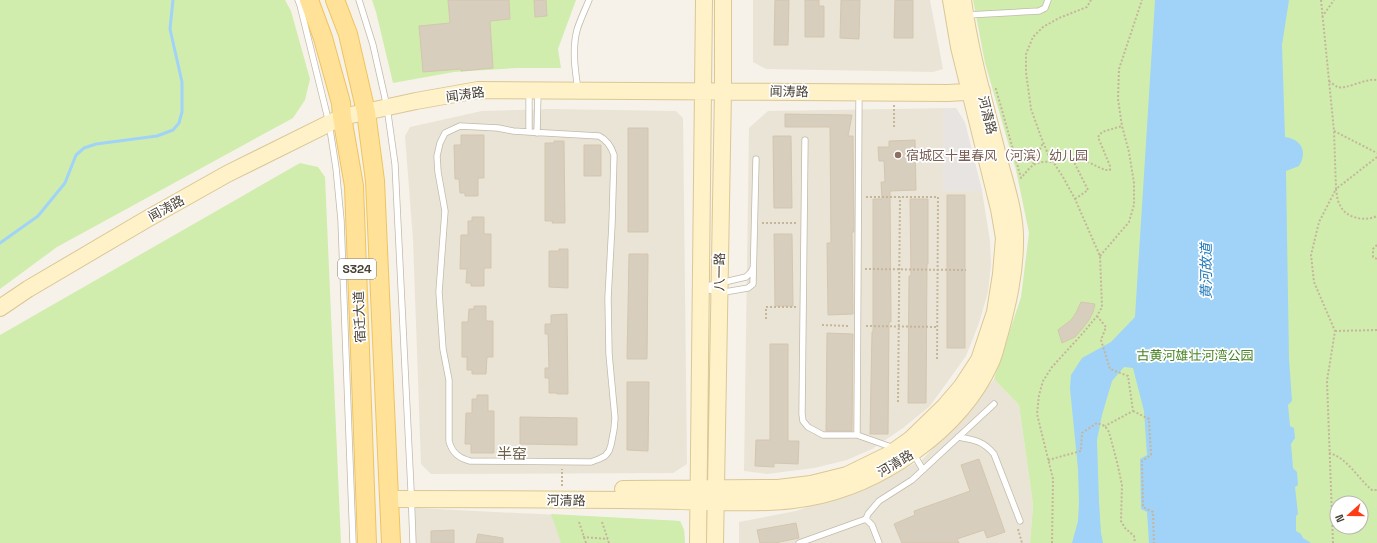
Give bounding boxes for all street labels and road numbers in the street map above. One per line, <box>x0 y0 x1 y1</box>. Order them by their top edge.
street label: 闻涛路 <box>445 83 486 106</box>
street label: 闻涛路 <box>769 83 809 100</box>
street label: 河清路 <box>975 94 1000 136</box>
street label: 闻涛路 <box>145 192 187 225</box>
street label: 八一路 <box>711 252 728 292</box>
road number: S324 <box>338 259 376 279</box>
street label: 宿迁大道 <box>350 291 369 343</box>
street label: 河清路 <box>874 446 916 481</box>
street label: 河清路 <box>546 492 586 509</box>

